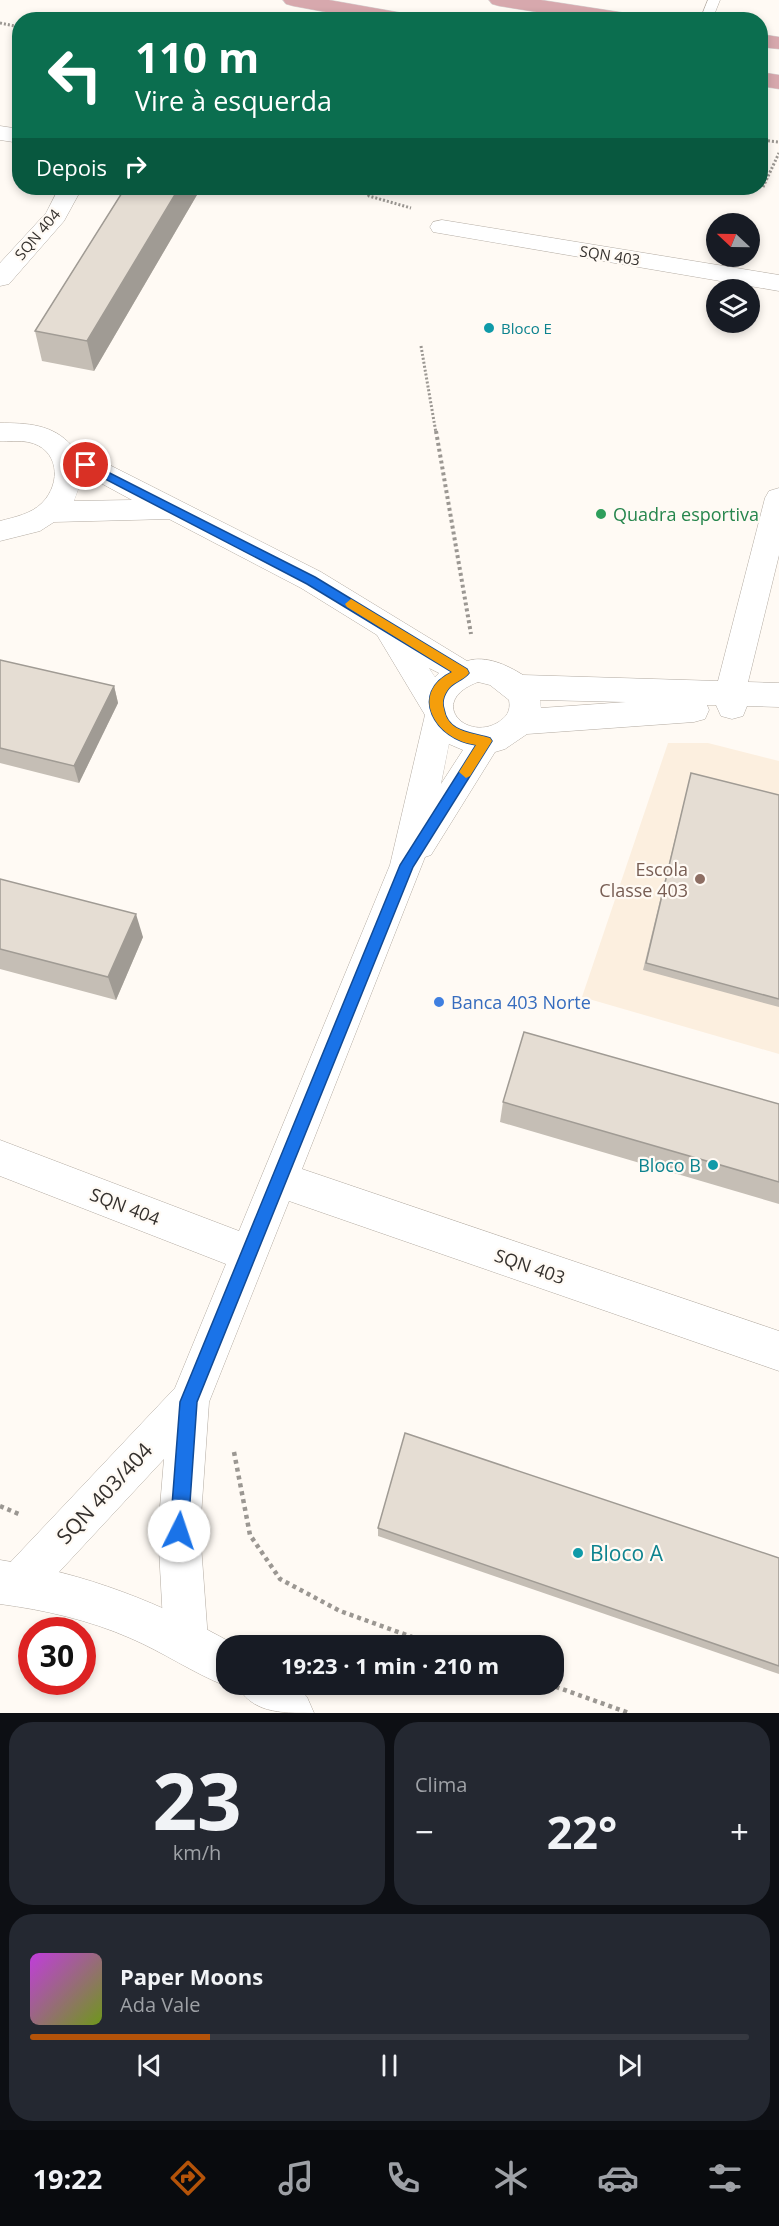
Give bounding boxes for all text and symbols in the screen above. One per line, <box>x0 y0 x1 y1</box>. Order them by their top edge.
text: 110 m <box>135 28 259 85</box>
icon: left <box>36 36 114 114</box>
text: Vire à esquerda <box>135 82 332 119</box>
icon: right <box>119 150 152 183</box>
text: Depois <box>36 152 107 182</box>
street label: SQN 404 <box>10 204 64 264</box>
north arrow <box>706 213 760 267</box>
map controls <box>706 213 760 333</box>
street label: SQN 403 <box>578 240 642 270</box>
button: layers <box>706 279 760 333</box>
place label: Bloco E <box>501 318 552 338</box>
marker: Bloco E <box>482 321 496 335</box>
pin <box>60 439 111 490</box>
icon: arrive <box>69 448 102 481</box>
place label: Quadra esportiva <box>613 502 759 526</box>
marker: Quadra esportiva <box>594 507 608 521</box>
place label: Escola Classe 403 <box>599 857 688 902</box>
marker: Escola Classe 403 <box>693 872 707 886</box>
place label: Banca 403 Norte <box>451 990 591 1014</box>
marker: Banca 403 Norte <box>432 995 446 1009</box>
place label: Bloco B <box>638 1153 701 1177</box>
marker: Bloco B <box>706 1158 720 1172</box>
street label: SQN 404 <box>87 1182 163 1230</box>
street label: SQN 403 <box>492 1243 568 1289</box>
street label: SQN 403/404 <box>50 1436 158 1550</box>
position arrow <box>147 1499 211 1563</box>
place label: Bloco A <box>590 1539 664 1567</box>
marker: Bloco A <box>571 1546 585 1560</box>
speed limit sign: 30 <box>18 1617 96 1695</box>
text: 19:23 · 1 min · 210 m <box>281 1650 499 1680</box>
text: 23 <box>152 1747 242 1853</box>
text: Clima <box>415 1771 467 1798</box>
text: 22° <box>547 1801 617 1862</box>
text: − <box>415 1809 434 1854</box>
text: + <box>730 1809 749 1854</box>
text: km/h <box>173 1839 221 1866</box>
text: Paper Moons <box>120 1961 263 1991</box>
text: Ada Vale <box>120 1991 201 2018</box>
icon: previous <box>133 2049 166 2082</box>
icon: pause <box>373 2049 406 2082</box>
icon: next <box>613 2049 646 2082</box>
icon: directions <box>167 2157 209 2199</box>
icon: music <box>275 2157 317 2199</box>
icon: phone <box>382 2157 424 2199</box>
icon: climate <box>490 2157 532 2199</box>
icon: car <box>597 2157 639 2199</box>
icon: filters <box>704 2157 746 2199</box>
text: 19:22 <box>33 2160 102 2197</box>

